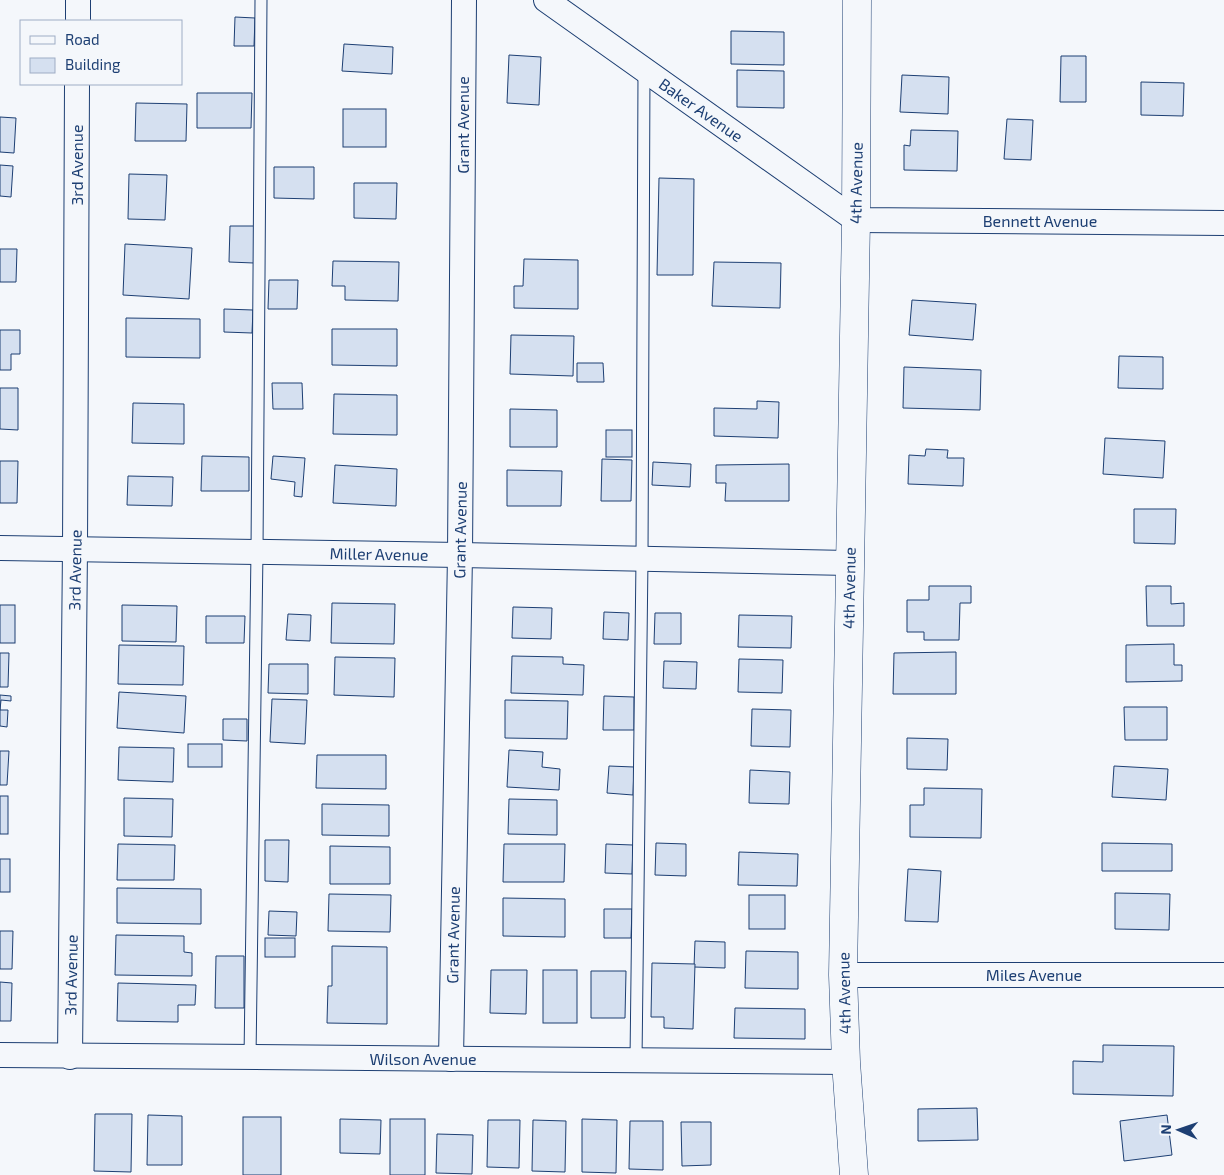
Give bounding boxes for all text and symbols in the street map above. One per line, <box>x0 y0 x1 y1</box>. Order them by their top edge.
legend <box>20 20 182 85</box>
text: Road <box>65 30 100 48</box>
text: Building <box>65 55 121 73</box>
street label: Baker Avenue <box>656 74 747 146</box>
street label: Grant Avenue <box>453 76 472 174</box>
street label: 3rd Avenue <box>67 124 86 206</box>
street label: 4th Avenue <box>845 142 866 224</box>
street label: Bennett Avenue <box>983 211 1097 230</box>
street label: Grant Avenue <box>449 481 470 579</box>
street label: 3rd Avenue <box>64 529 85 611</box>
street label: Miller Avenue <box>329 543 429 564</box>
street label: 4th Avenue <box>838 547 859 629</box>
street label: Grant Avenue <box>442 886 463 984</box>
street label: 3rd Avenue <box>60 934 81 1016</box>
street label: 4th Avenue <box>833 952 854 1034</box>
street label: Miles Avenue <box>986 965 1082 984</box>
street label: Wilson Avenue <box>369 1049 477 1068</box>
north arrow <box>1154 1105 1204 1155</box>
text: N <box>1157 1124 1174 1135</box>

